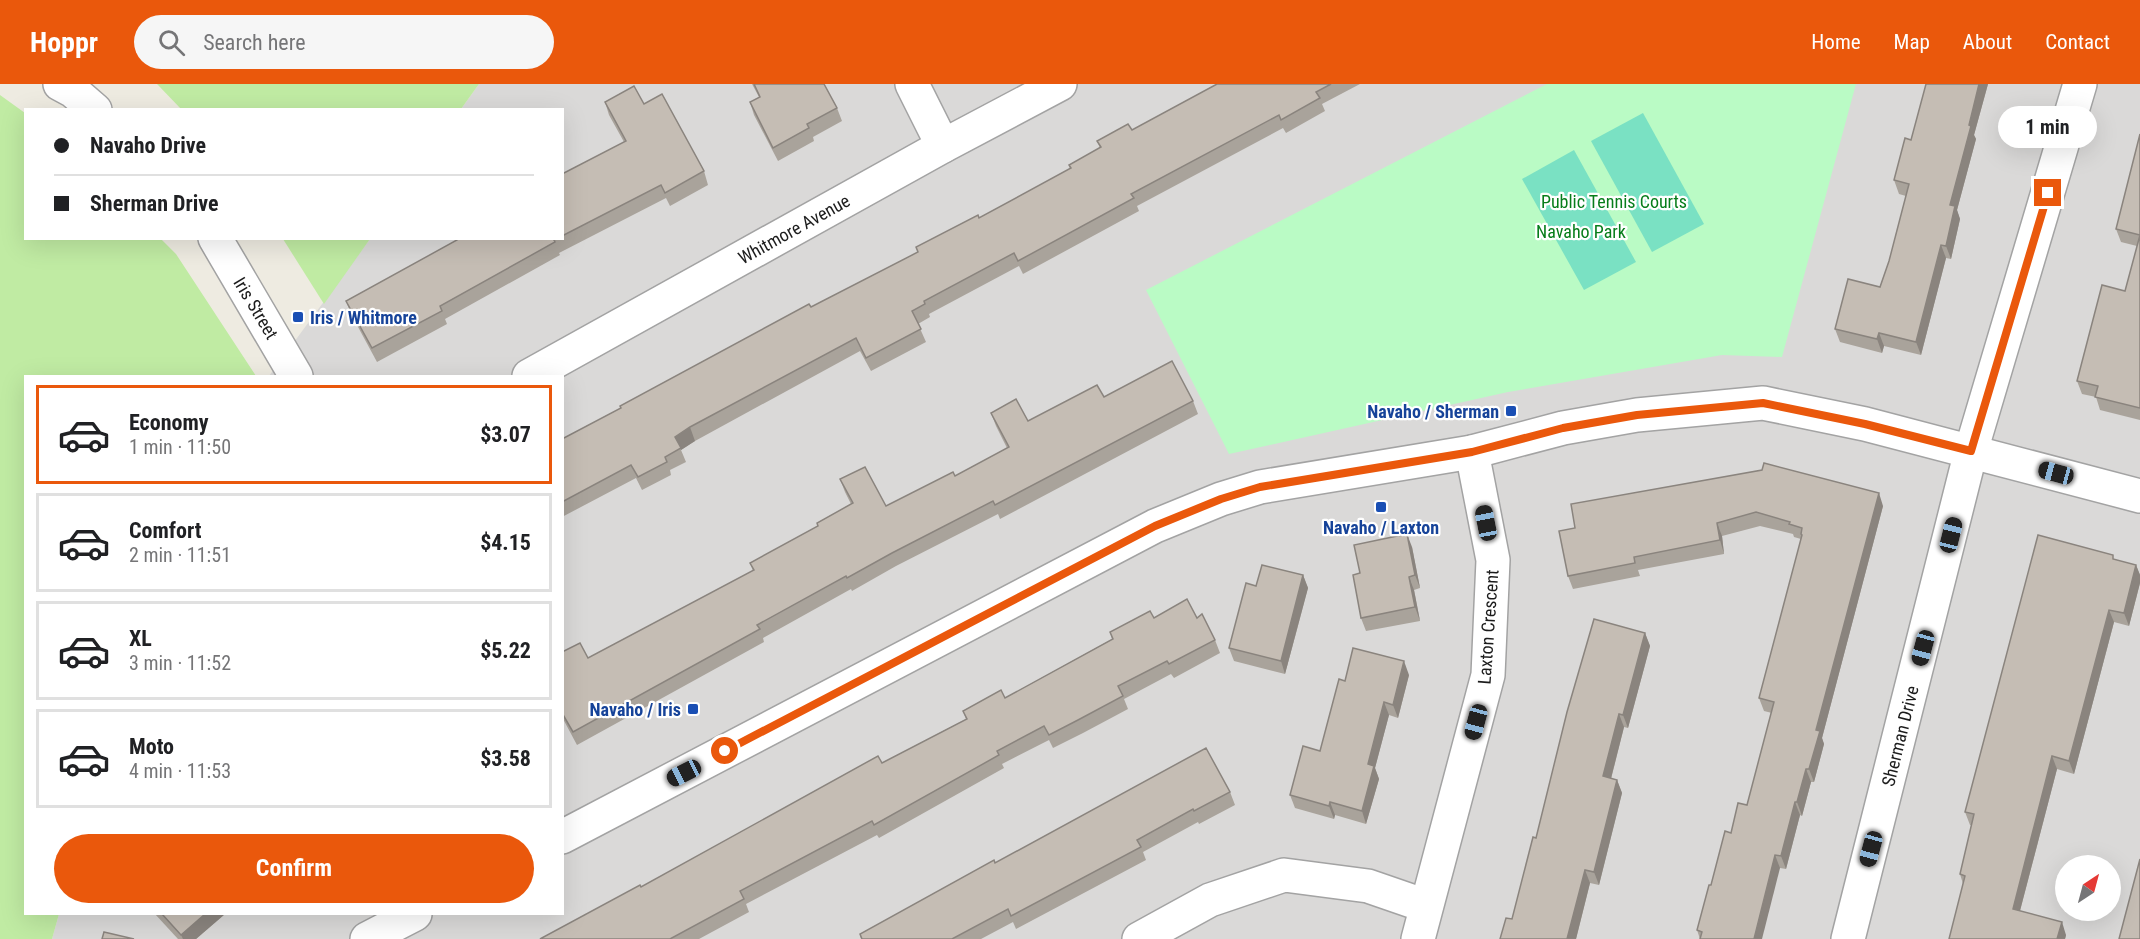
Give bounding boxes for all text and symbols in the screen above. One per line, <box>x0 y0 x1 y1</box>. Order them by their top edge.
search box <box>134 15 554 69</box>
text: Hoppr <box>30 26 98 59</box>
icon: search <box>155 26 188 59</box>
text: Search here <box>203 30 305 55</box>
text: Home <box>1811 30 1861 54</box>
text: Map <box>1894 30 1930 54</box>
text: About <box>1963 30 2012 54</box>
text: Contact <box>2045 30 2110 54</box>
callout: 1 min <box>1998 106 2098 148</box>
text: 1 min <box>2025 115 2070 139</box>
text: Navaho Drive <box>90 133 206 158</box>
route end <box>2034 179 2061 206</box>
street label: Whitmore Avenue <box>735 190 853 268</box>
text: Sherman Drive <box>90 191 219 216</box>
park label: Public Tennis Courts <box>1541 191 1687 212</box>
park label: Navaho Park <box>1536 221 1626 242</box>
street label: Iris Street <box>229 273 283 343</box>
place label: Iris / Whitmore <box>310 307 417 328</box>
marker: Iris / Whitmore <box>291 310 305 324</box>
place label: Navaho / Sherman <box>1367 401 1499 422</box>
marker: Navaho / Sherman <box>1504 404 1518 418</box>
icon: car <box>57 408 111 462</box>
text: Economy <box>129 410 209 435</box>
text: $3.07 <box>480 422 531 447</box>
text: 1 min · 11:50 <box>129 435 231 459</box>
car <box>2036 460 2076 486</box>
marker: Navaho / Laxton <box>1374 500 1388 514</box>
car <box>1474 504 1498 542</box>
car <box>1938 515 1964 555</box>
icon: car <box>57 516 111 570</box>
place label: Navaho / Laxton <box>1323 517 1439 538</box>
text: Comfort <box>129 518 202 543</box>
text: $4.15 <box>480 530 531 555</box>
text: 2 min · 11:51 <box>129 543 231 567</box>
street label: Laxton Crescent <box>1474 569 1502 685</box>
icon: car <box>57 624 111 678</box>
text: XL <box>129 626 152 651</box>
car <box>1910 628 1936 668</box>
text: $5.22 <box>480 638 531 663</box>
text: 3 min · 11:52 <box>129 651 231 675</box>
street label: Sherman Drive <box>1877 684 1923 788</box>
place label: Navaho / Iris <box>590 699 681 720</box>
marker: Navaho / Iris <box>686 702 700 716</box>
car <box>1463 702 1489 742</box>
icon: car <box>57 732 111 786</box>
text: Moto <box>129 734 174 759</box>
route start <box>711 737 738 764</box>
text: $3.58 <box>480 746 531 771</box>
car <box>664 757 704 789</box>
text: 4 min · 11:53 <box>129 759 231 783</box>
car <box>1858 829 1884 869</box>
button: Confirm <box>54 834 534 903</box>
north arrow <box>2055 855 2121 921</box>
map controls <box>2055 855 2121 921</box>

